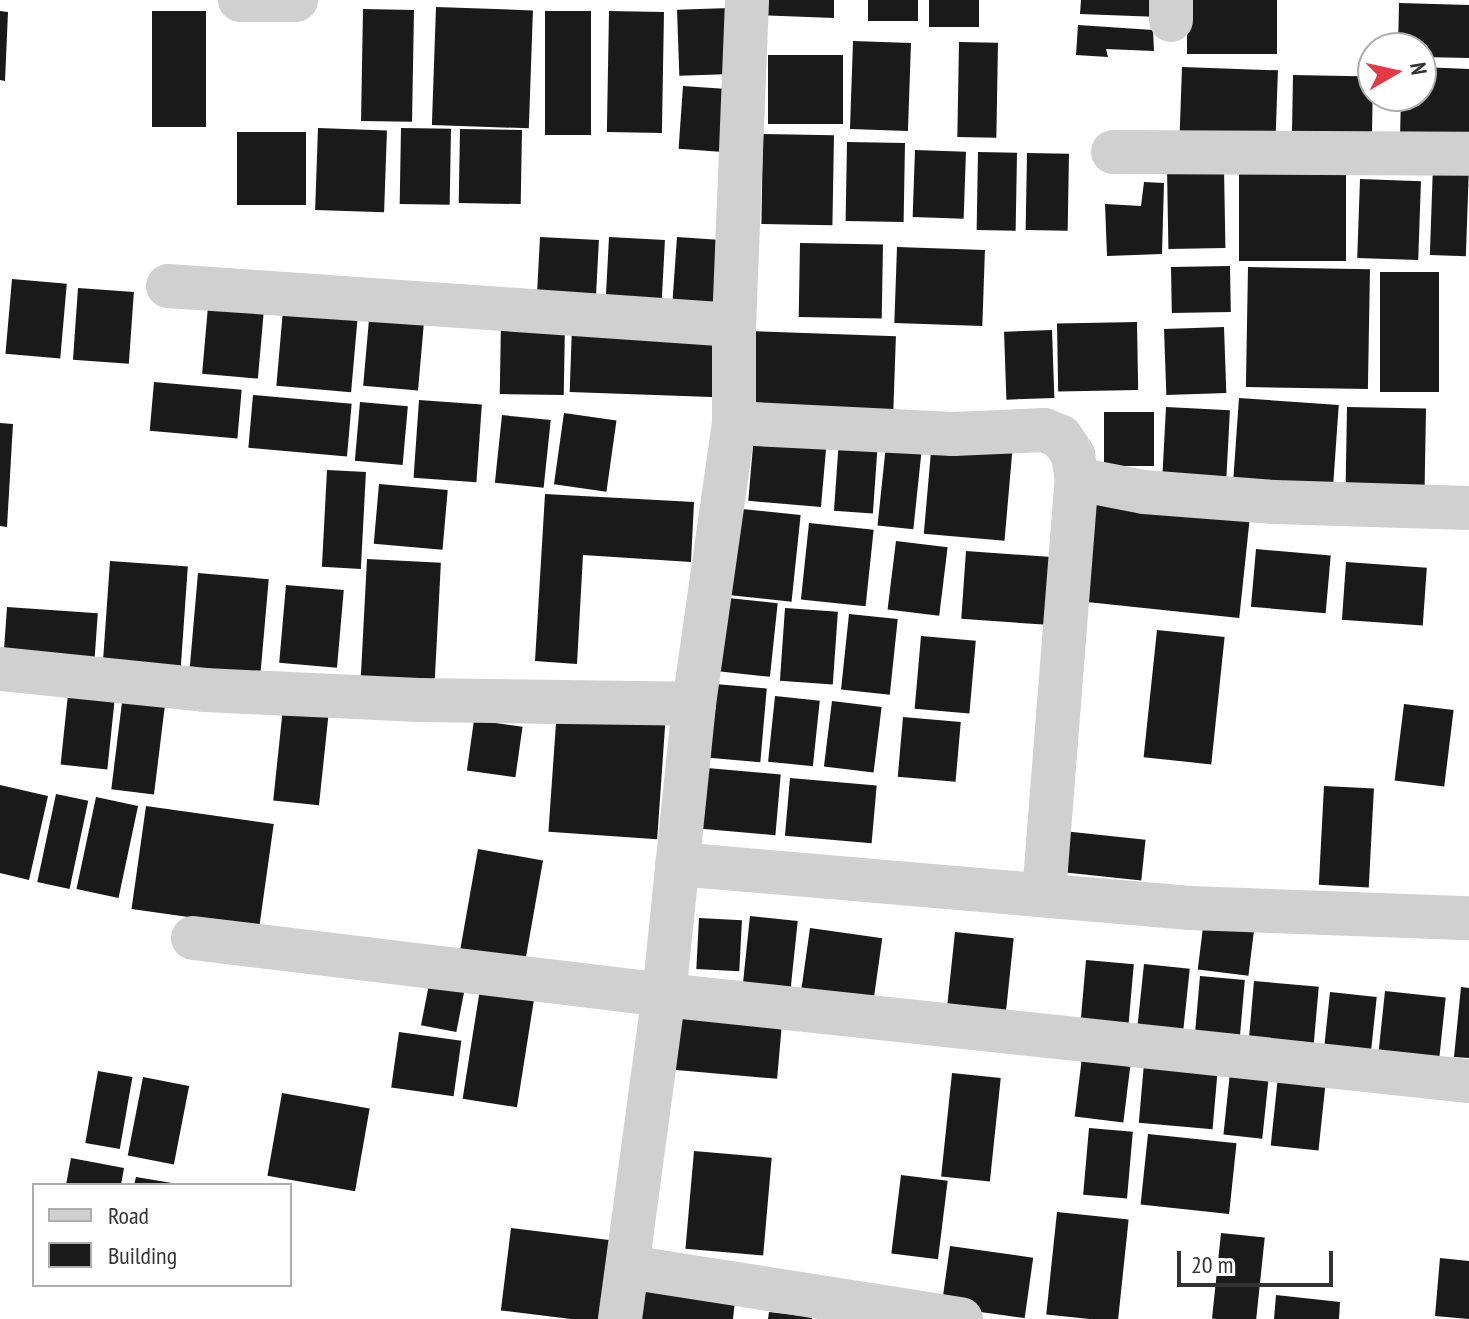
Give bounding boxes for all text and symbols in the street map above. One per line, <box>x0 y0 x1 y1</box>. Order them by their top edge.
north arrow <box>1357 32 1437 112</box>
text: N <box>1404 60 1433 77</box>
legend <box>32 1183 292 1287</box>
text: Road <box>108 1200 149 1231</box>
scale bar <box>1181 1235 1337 1285</box>
text: Building <box>108 1240 177 1271</box>
text: 20 m <box>1191 1249 1233 1280</box>

